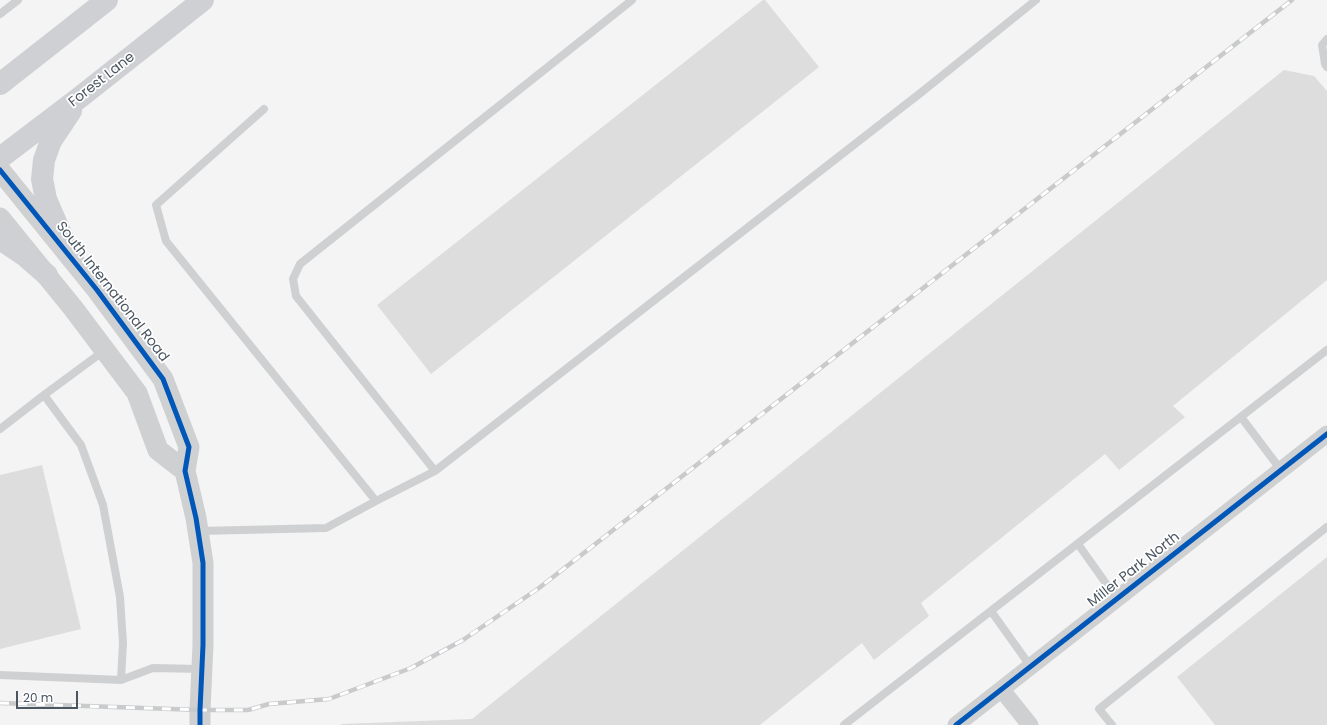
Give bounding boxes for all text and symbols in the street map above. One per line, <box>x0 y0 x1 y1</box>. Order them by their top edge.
street label: Forest Lane <box>66 49 138 111</box>
street label: South International Road <box>52 219 172 365</box>
street label: Miller Park North <box>1085 529 1183 611</box>
scale bar <box>18 683 80 709</box>
text: 20 m <box>23 689 53 706</box>

